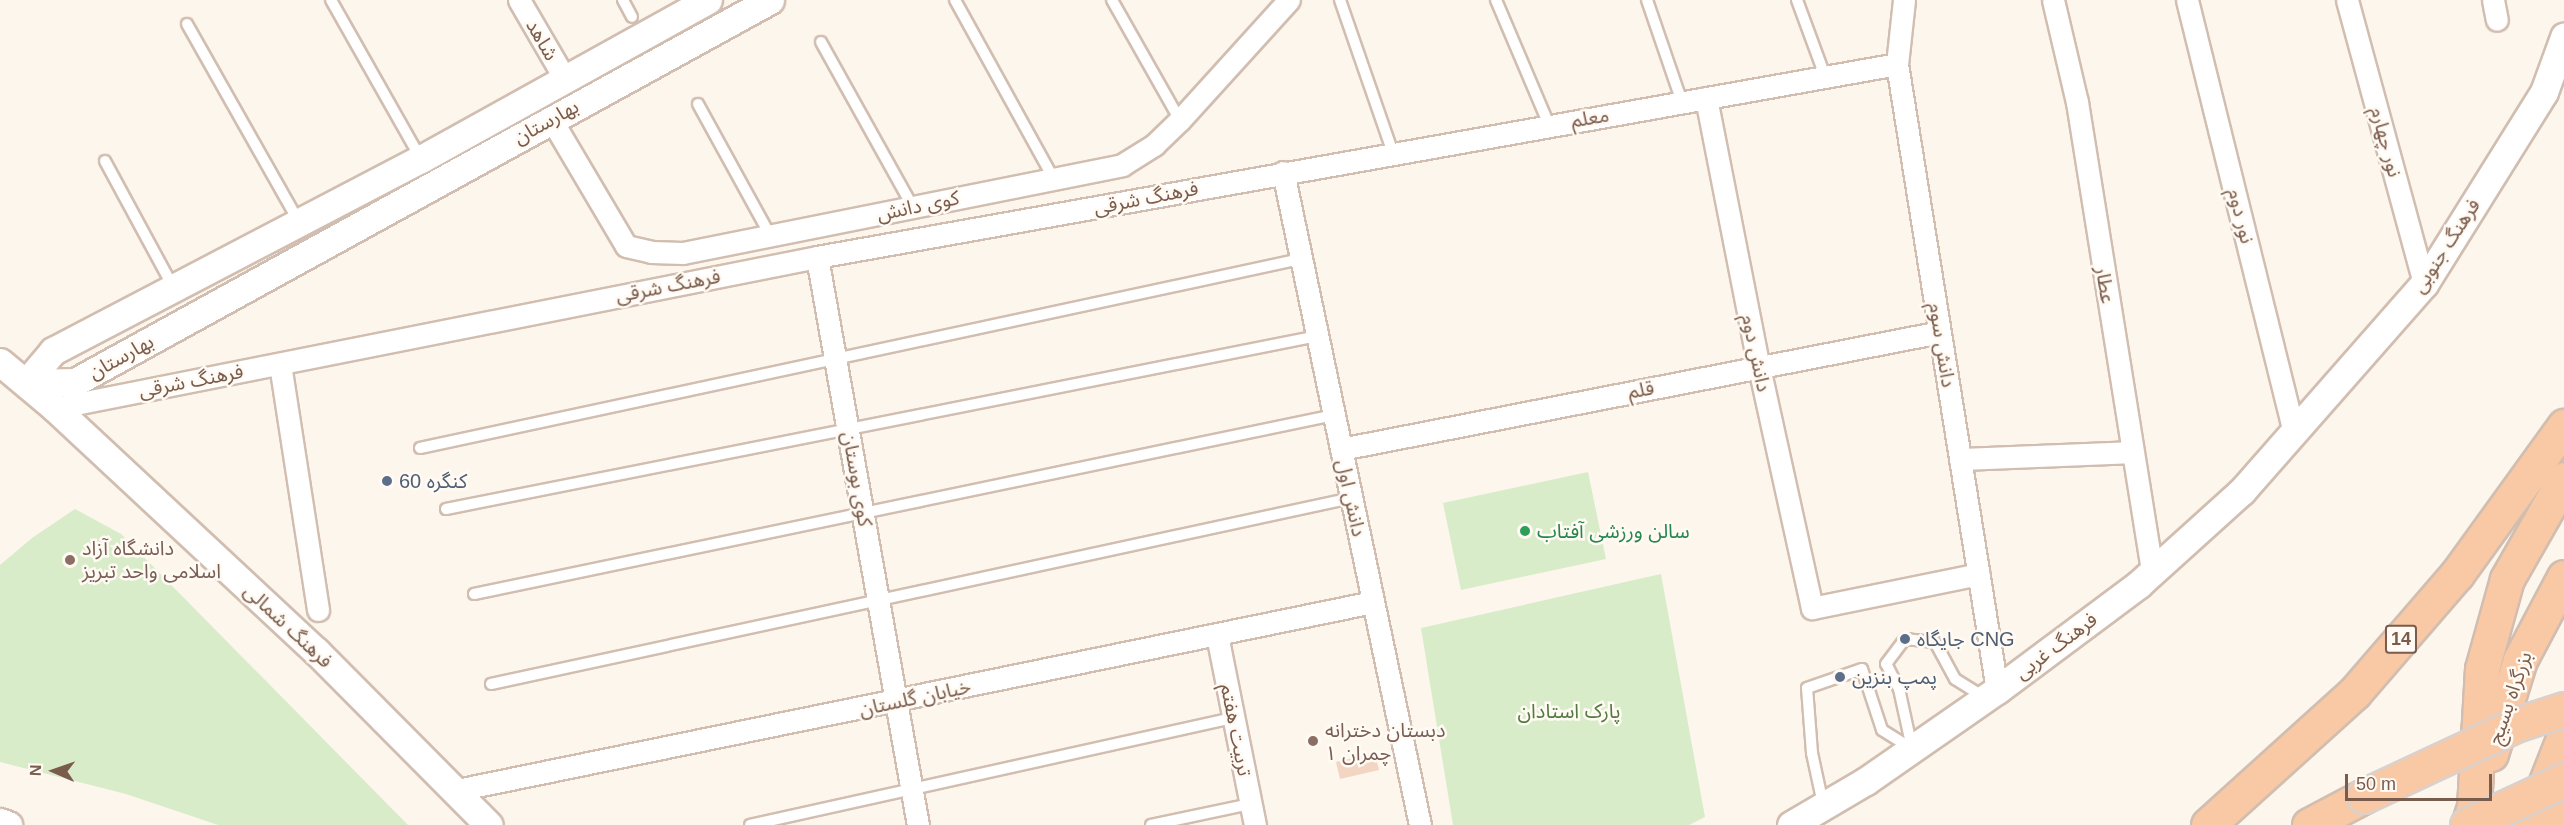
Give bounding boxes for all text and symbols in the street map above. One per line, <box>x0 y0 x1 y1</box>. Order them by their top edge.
street label: شاهد <box>521 15 563 65</box>
street label: بهارستان <box>509 94 583 150</box>
street label: معلم <box>1569 103 1611 133</box>
street label: نور چهارم <box>2365 104 2407 180</box>
street label: فرهنگ شرقی <box>1092 176 1200 220</box>
street label: کوی دانش <box>875 186 961 226</box>
street label: نور دوم <box>2223 186 2259 246</box>
street label: فرهنگ جنوبی <box>2407 194 2485 298</box>
street label: فرهنگ شرقی <box>614 264 722 308</box>
street label: عطار <box>2090 265 2120 305</box>
street label: دانش سوم <box>1923 301 1961 389</box>
street label: دانش دوم <box>1736 312 1776 394</box>
street label: بهارستان <box>84 329 158 385</box>
street label: فرهنگ شرقی <box>137 359 245 403</box>
street label: قلم <box>1626 376 1656 404</box>
street label: کوی بوستان <box>837 430 877 528</box>
street label: دانش اول <box>1331 457 1371 539</box>
place label: کنگره 60 <box>399 469 467 493</box>
marker: کنگره 60 <box>380 474 394 488</box>
place label: سالن ورزشی آفتاب <box>1537 519 1690 543</box>
marker: سالن ورزشی آفتاب <box>1518 524 1532 538</box>
place label: دانشگاه آزاد اسلامی واحد تبریز <box>82 536 221 583</box>
marker: دانشگاه آزاد اسلامی واحد تبریز <box>63 553 77 567</box>
street label: فرهنگ شمالی <box>239 579 337 673</box>
street label: فرهنگ غربی <box>2010 607 2102 685</box>
road number: 14 <box>2384 624 2418 654</box>
place label: جایگاه CNG <box>1917 627 2015 651</box>
marker: جایگاه CNG <box>1898 632 1912 646</box>
street label: بزرگراه بسیج <box>2483 648 2537 748</box>
place label: پمپ بنزین <box>1852 665 1937 689</box>
marker: پمپ بنزین <box>1833 670 1847 684</box>
street label: خیابان گلستان <box>857 674 973 722</box>
street label: تربیت هفتم <box>1215 682 1257 778</box>
park label: پارک استادان <box>1517 699 1621 723</box>
place label: دبستان دخترانه چمران ۱ <box>1325 718 1446 765</box>
marker: دبستان دخترانه چمران ۱ <box>1306 734 1320 748</box>
north arrow <box>24 741 84 801</box>
scale bar <box>2348 762 2495 800</box>
text: N <box>27 764 44 776</box>
text: 50 m <box>2356 774 2396 794</box>

